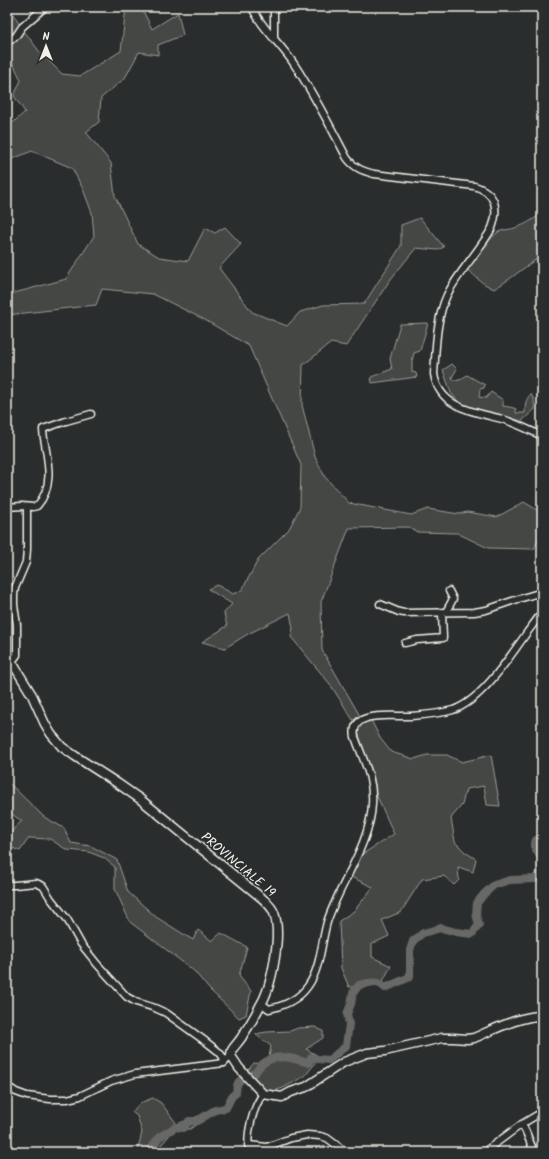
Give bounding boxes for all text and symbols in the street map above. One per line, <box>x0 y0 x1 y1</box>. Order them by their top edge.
north arrow <box>26 26 66 66</box>
text: N <box>43 28 50 46</box>
street label: PROVINCIALE 19 <box>196 827 281 903</box>

